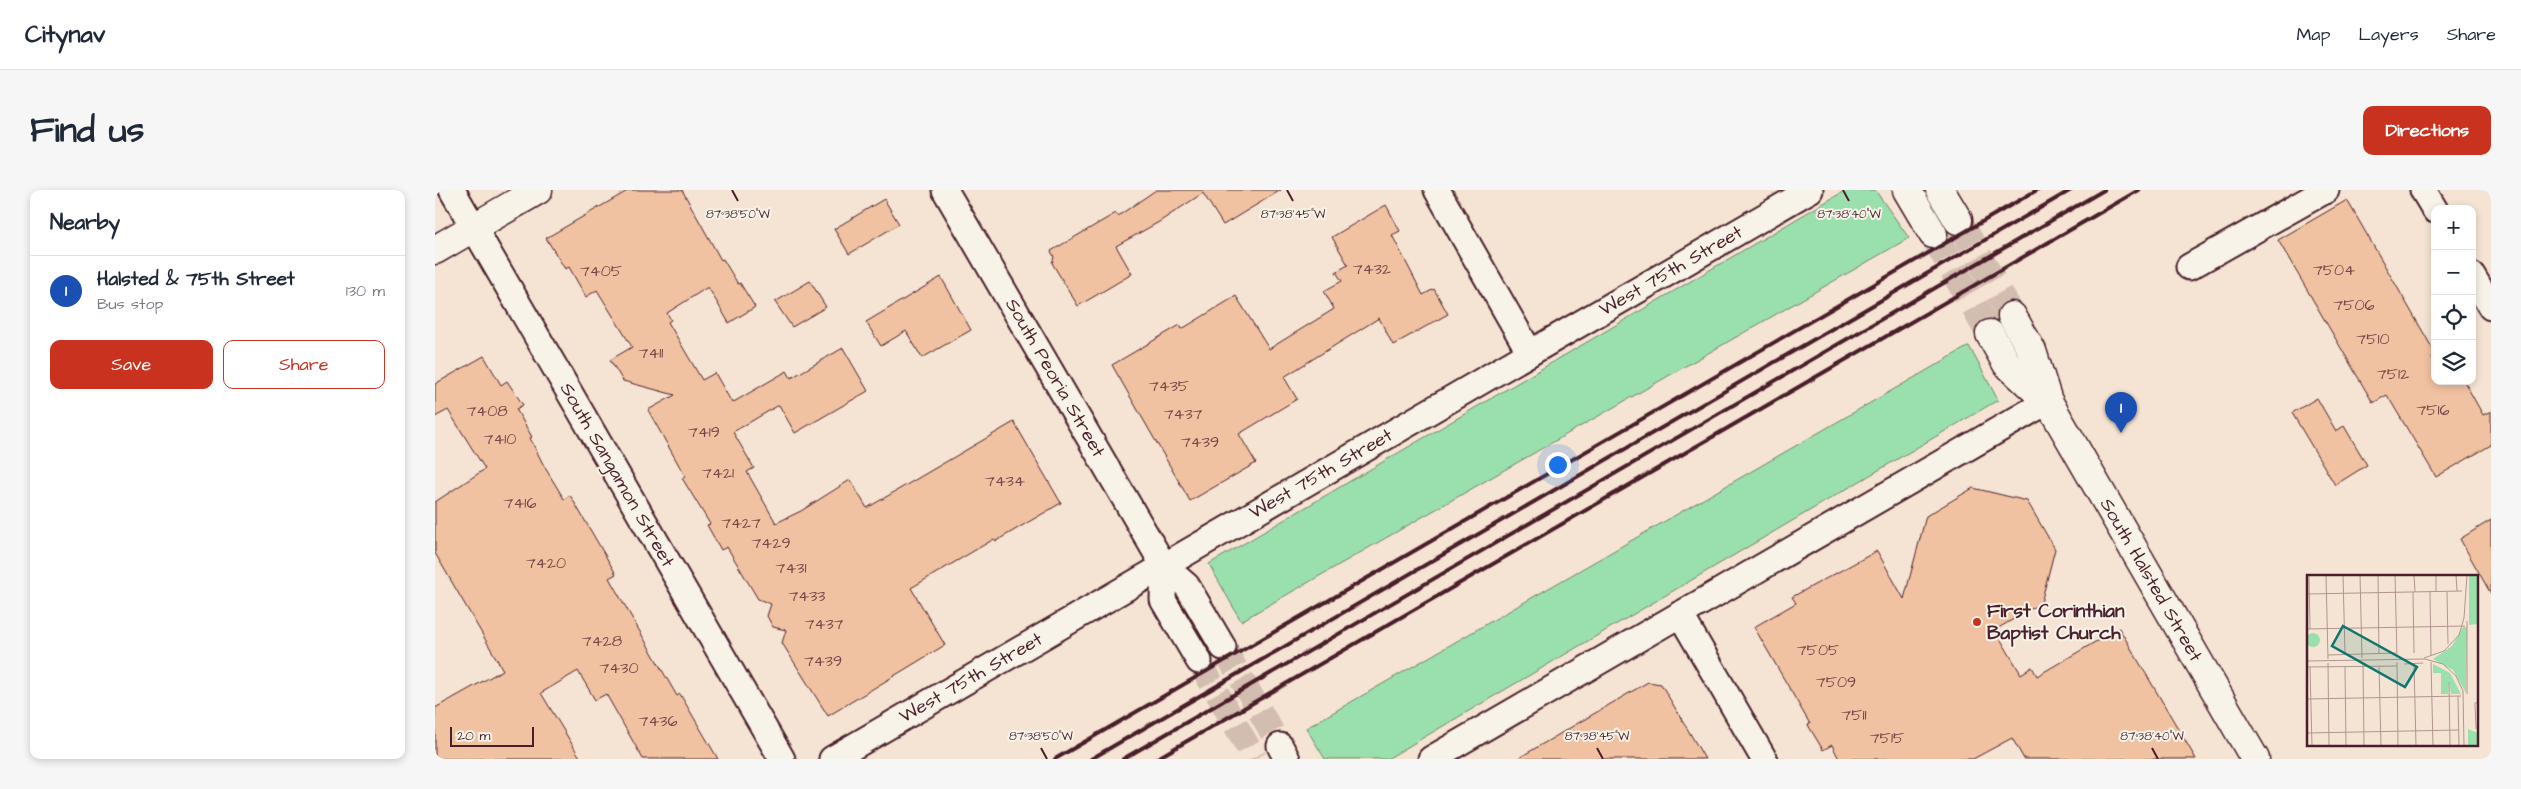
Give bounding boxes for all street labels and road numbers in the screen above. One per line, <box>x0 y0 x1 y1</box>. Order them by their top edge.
street label: West 75th Street <box>1594 219 1748 323</box>
street label: South Peoria Street <box>998 293 1112 463</box>
street label: South Sangamon Street <box>552 378 681 573</box>
street label: West 75th Street <box>1244 422 1398 526</box>
street label: South Halsted Street <box>2093 493 2209 667</box>
street label: West 75th Street <box>894 626 1048 730</box>

